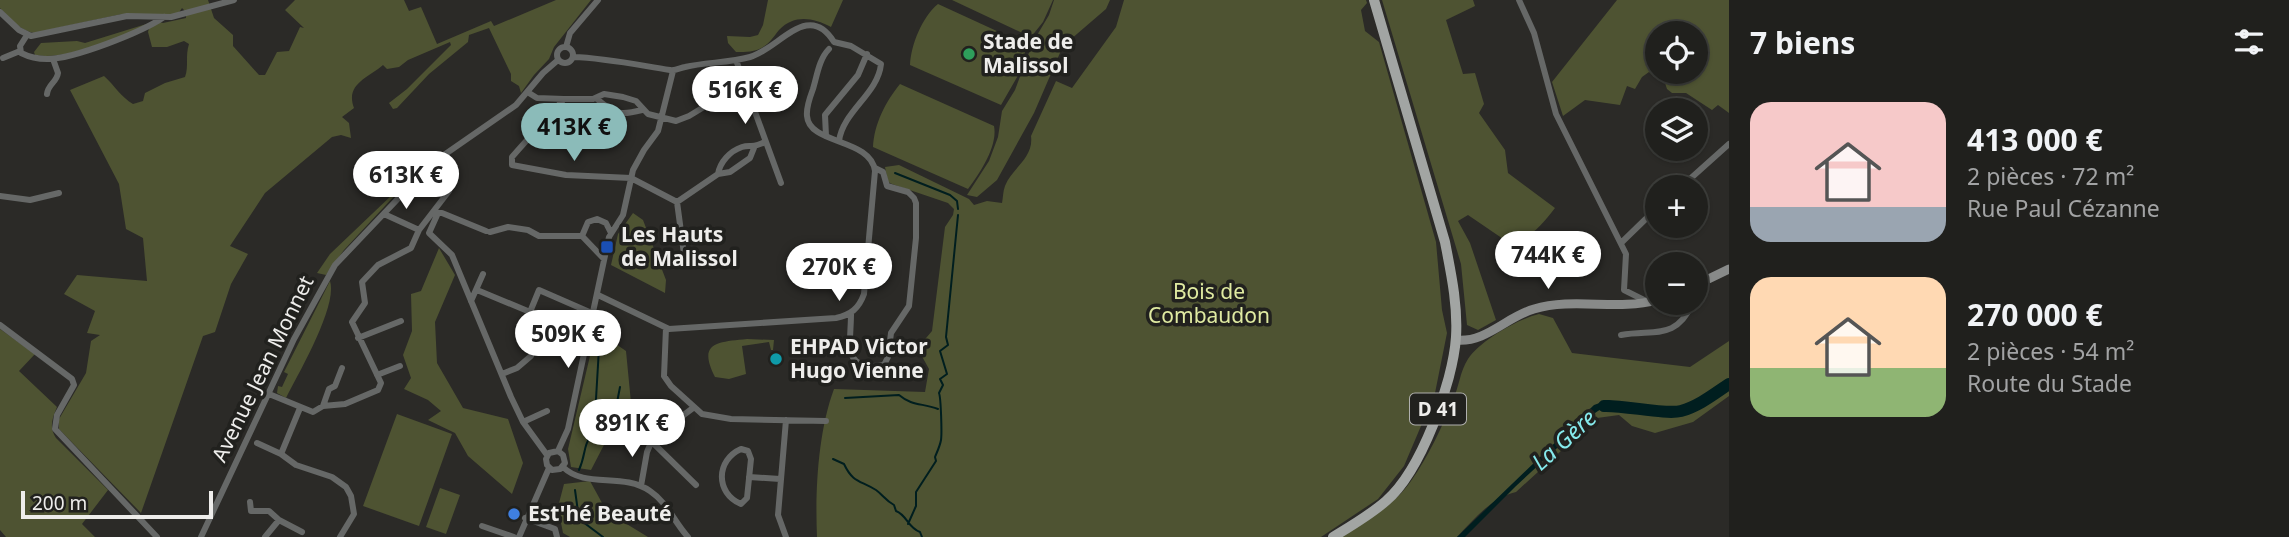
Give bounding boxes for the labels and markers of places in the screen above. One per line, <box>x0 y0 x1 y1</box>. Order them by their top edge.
place label: Stade de Malissol <box>983 27 1073 79</box>
marker: Stade de Malissol <box>961 46 977 62</box>
pin: 516K € <box>688 66 802 126</box>
pin: 413K € <box>517 104 631 163</box>
pin: 613K € <box>349 152 463 211</box>
place label: Les Hauts de Malissol <box>621 220 738 272</box>
pin: 744K € <box>1491 232 1605 291</box>
marker: Les Hauts de Malissol <box>599 239 615 255</box>
pin: 270K € <box>782 244 896 303</box>
pin: 509K € <box>511 310 625 370</box>
place label: EHPAD Victor Hugo Vienne <box>790 332 928 384</box>
marker: EHPAD Victor Hugo Vienne <box>768 351 784 367</box>
pin: 891K € <box>575 400 689 459</box>
place label: Est'hé Beauté <box>528 499 671 527</box>
marker: Est'hé Beauté <box>506 506 522 522</box>

